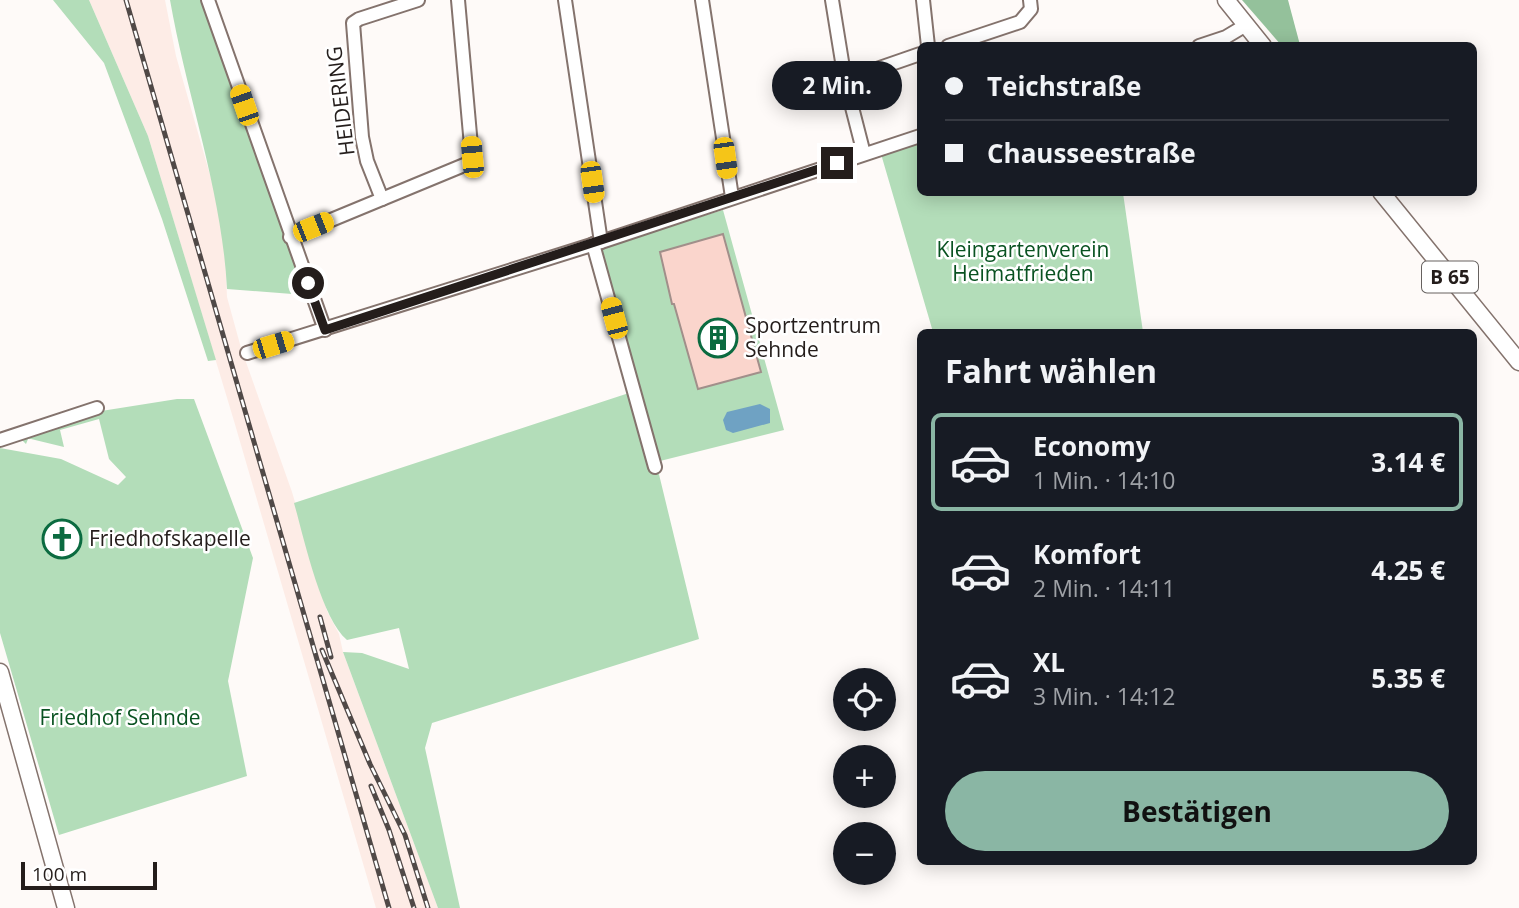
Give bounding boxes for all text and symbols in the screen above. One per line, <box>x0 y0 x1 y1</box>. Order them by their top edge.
street label: HEIDERING <box>319 45 361 157</box>
callout: 2 Min. <box>772 61 902 110</box>
text: Teichstraße <box>987 68 1141 104</box>
text: 2 Min. <box>802 69 872 101</box>
car <box>228 82 261 128</box>
car <box>460 135 485 179</box>
text: Chausseestraße <box>987 135 1196 171</box>
car <box>712 136 739 180</box>
route end <box>821 147 853 179</box>
car <box>579 160 606 204</box>
car <box>290 209 337 245</box>
park label: Kleingartenverein Heimatfrieden <box>937 235 1109 287</box>
road number: B 65 <box>1422 262 1478 292</box>
route start <box>292 267 324 299</box>
car <box>599 295 630 341</box>
place label: Sportzentrum Sehnde <box>745 311 881 363</box>
building icon: Sportzentrum Sehnde <box>697 317 739 359</box>
car <box>250 329 297 361</box>
text: Fahrt wählen <box>945 349 1157 392</box>
text: Economy <box>1033 428 1151 464</box>
icon: car <box>949 431 1012 494</box>
text: 3.14 € <box>1371 444 1445 480</box>
text: 1 Min. · 14:10 <box>1033 464 1175 496</box>
church icon: Friedhofskapelle <box>41 518 83 560</box>
place label: Friedhofskapelle <box>89 524 251 552</box>
text: Komfort <box>1033 536 1141 572</box>
icon: car <box>949 539 1012 602</box>
text: 4.25 € <box>1371 552 1445 588</box>
text: 2 Min. · 14:11 <box>1033 572 1175 604</box>
text: XL <box>1033 644 1065 680</box>
icon: car <box>949 647 1012 710</box>
text: 5.35 € <box>1371 660 1445 696</box>
map controls <box>833 668 896 885</box>
button: locate <box>833 668 896 731</box>
text: 3 Min. · 14:12 <box>1033 680 1175 712</box>
park label: Friedhof Sehnde <box>39 703 201 731</box>
button: + <box>833 745 896 808</box>
button: Bestätigen <box>945 771 1449 851</box>
button: − <box>833 822 896 885</box>
scale bar <box>21 859 158 891</box>
text: 100 m <box>32 861 87 887</box>

